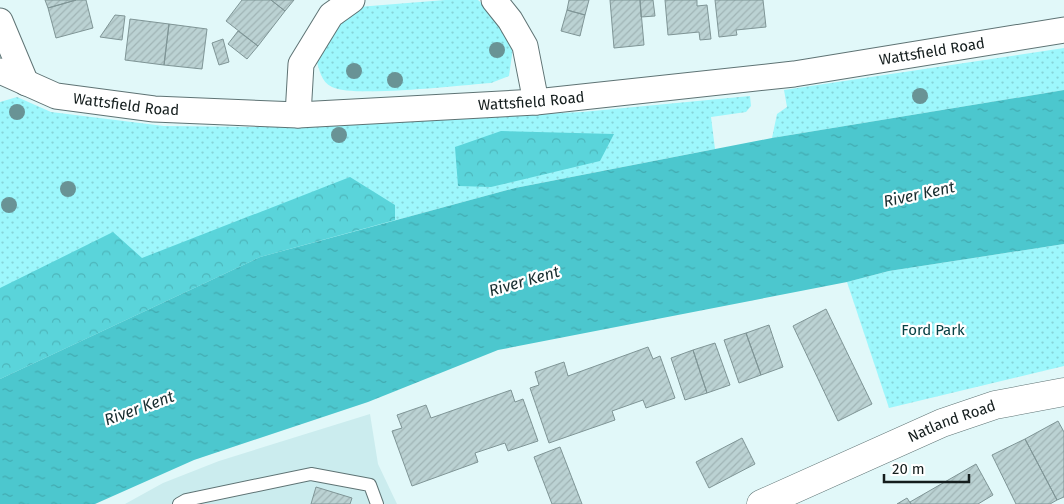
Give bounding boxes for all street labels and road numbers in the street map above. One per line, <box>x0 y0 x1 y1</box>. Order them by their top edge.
street label: Wattsfield Road <box>878 34 986 69</box>
street label: Wattsfield Road <box>478 88 585 114</box>
street label: Wattsfield Road <box>72 89 180 119</box>
street label: Natland Road <box>905 396 998 446</box>

